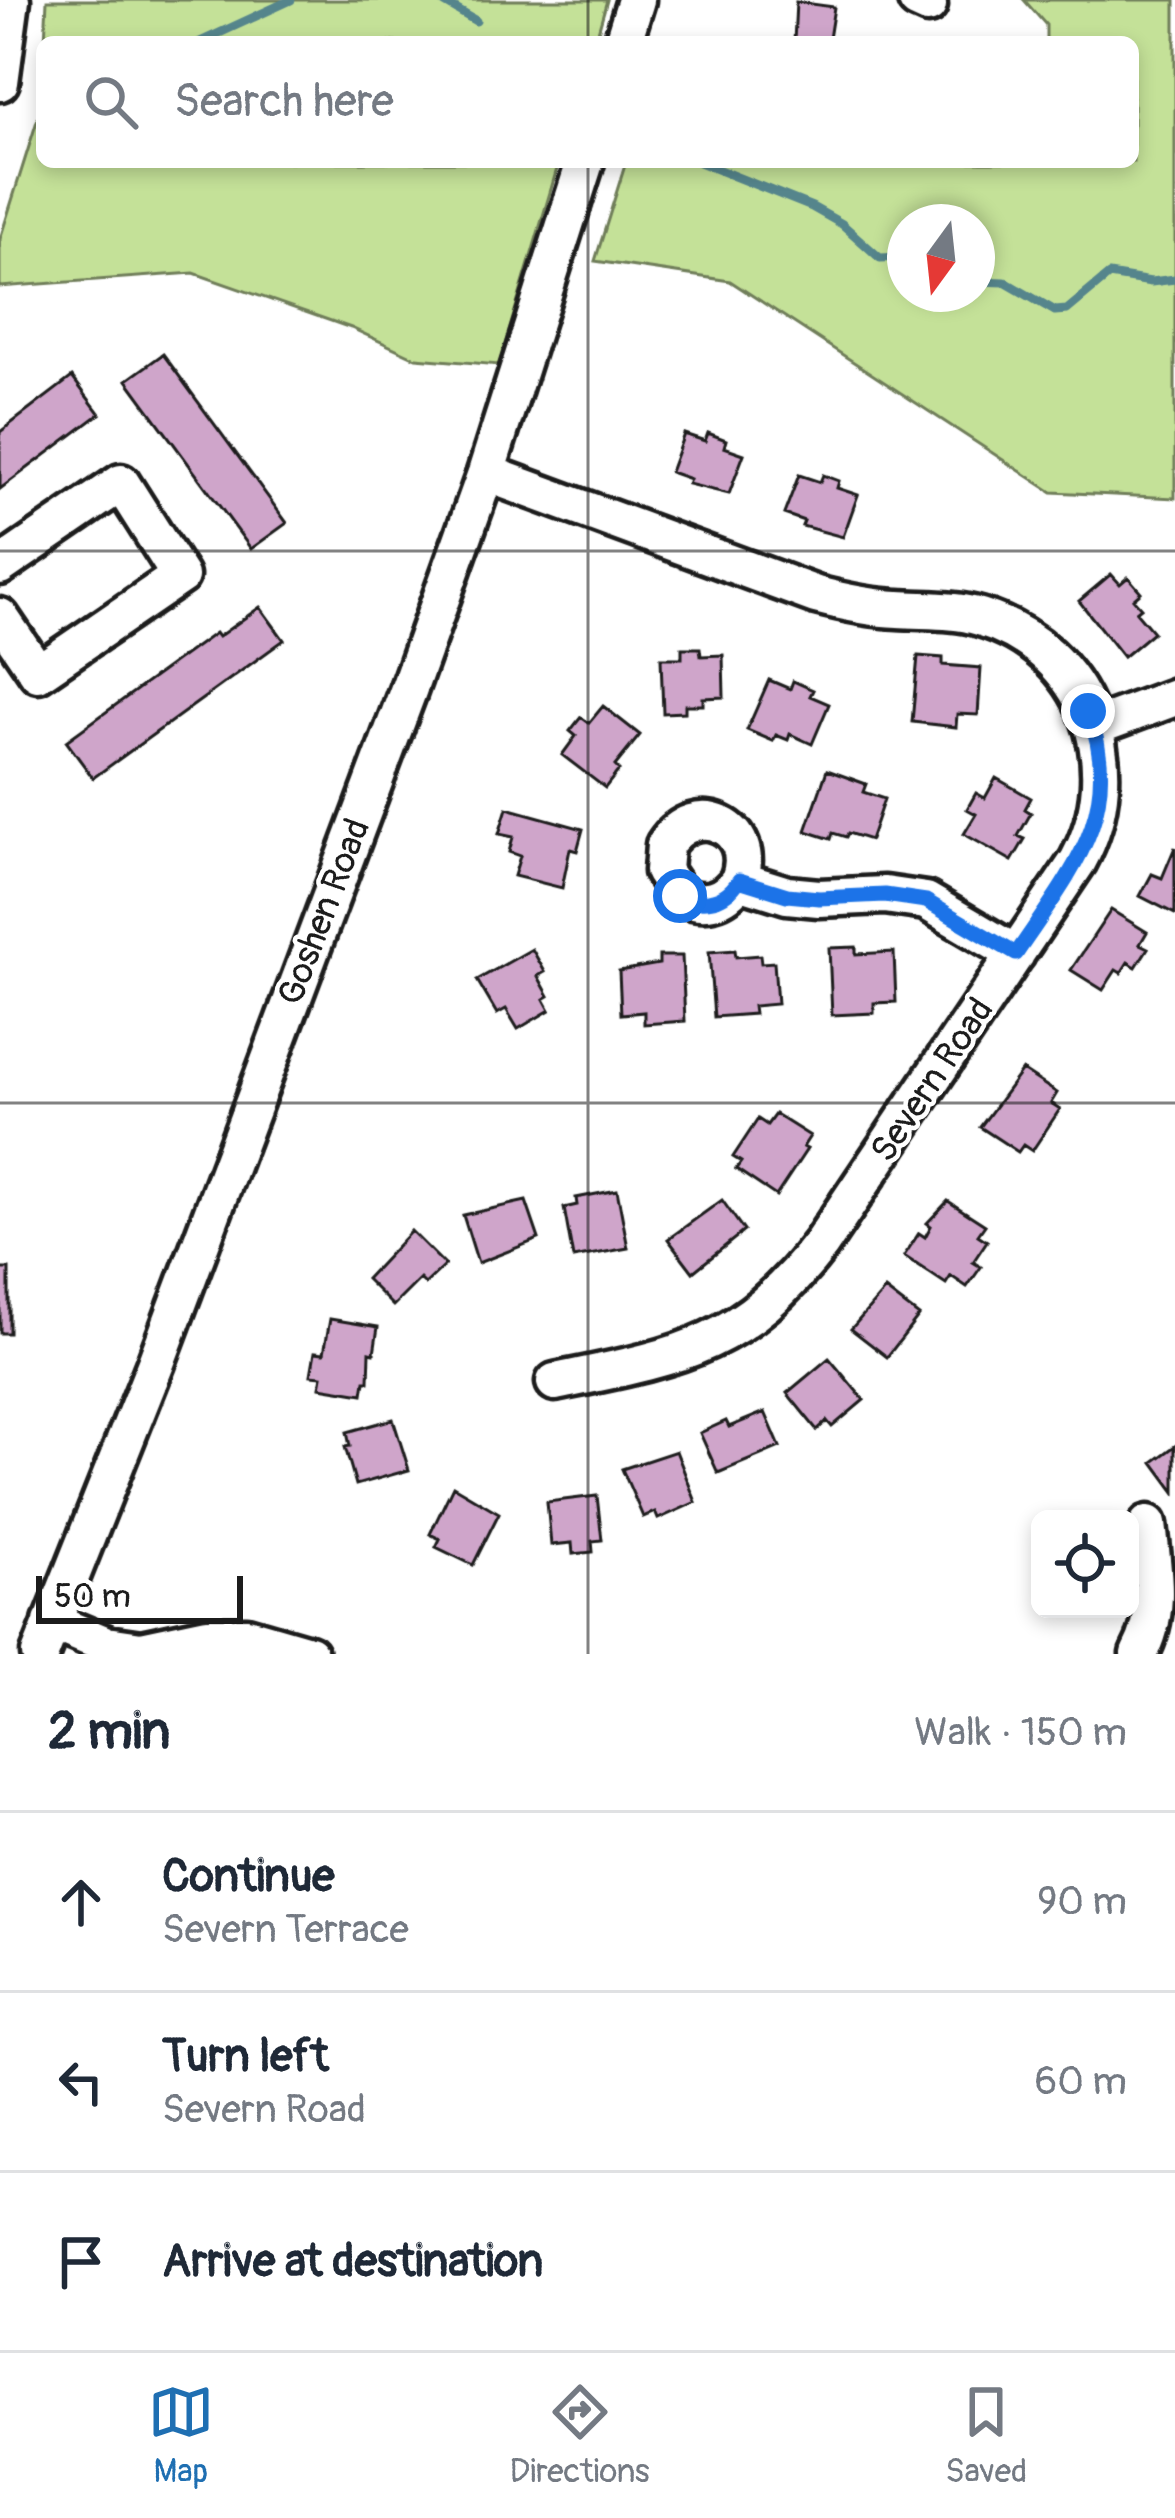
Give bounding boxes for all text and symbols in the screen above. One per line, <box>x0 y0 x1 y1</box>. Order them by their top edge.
search box <box>36 36 1139 168</box>
icon: search <box>78 69 144 135</box>
text: Search here <box>174 74 394 130</box>
north arrow <box>887 204 995 312</box>
route end <box>1061 684 1115 738</box>
street label: Goshen Road <box>268 812 380 1012</box>
route start <box>653 869 707 923</box>
street label: Severn Road <box>861 989 1003 1171</box>
map controls <box>1031 1510 1139 1618</box>
button: locate <box>1031 1510 1139 1618</box>
scale bar <box>36 1570 243 1623</box>
text: 50 m <box>54 1576 131 1617</box>
text: 2 min <box>48 1700 170 1764</box>
text: Walk · 150 m <box>914 1708 1127 1757</box>
text: Continue <box>162 1849 335 1905</box>
icon: ahead <box>48 1869 114 1935</box>
text: 90 m <box>1037 1877 1127 1926</box>
text: Severn Terrace <box>162 1905 409 1954</box>
text: Turn left <box>162 2029 329 2085</box>
icon: left <box>48 2049 114 2115</box>
text: 60 m <box>1035 2057 1127 2106</box>
text: Severn Road <box>162 2085 366 2134</box>
icon: arrive <box>48 2229 114 2295</box>
text: Arrive at destination <box>162 2234 543 2290</box>
tab: Map <box>148 2379 214 2492</box>
tab: Directions <box>510 2379 650 2492</box>
tab: Saved <box>945 2379 1027 2492</box>

